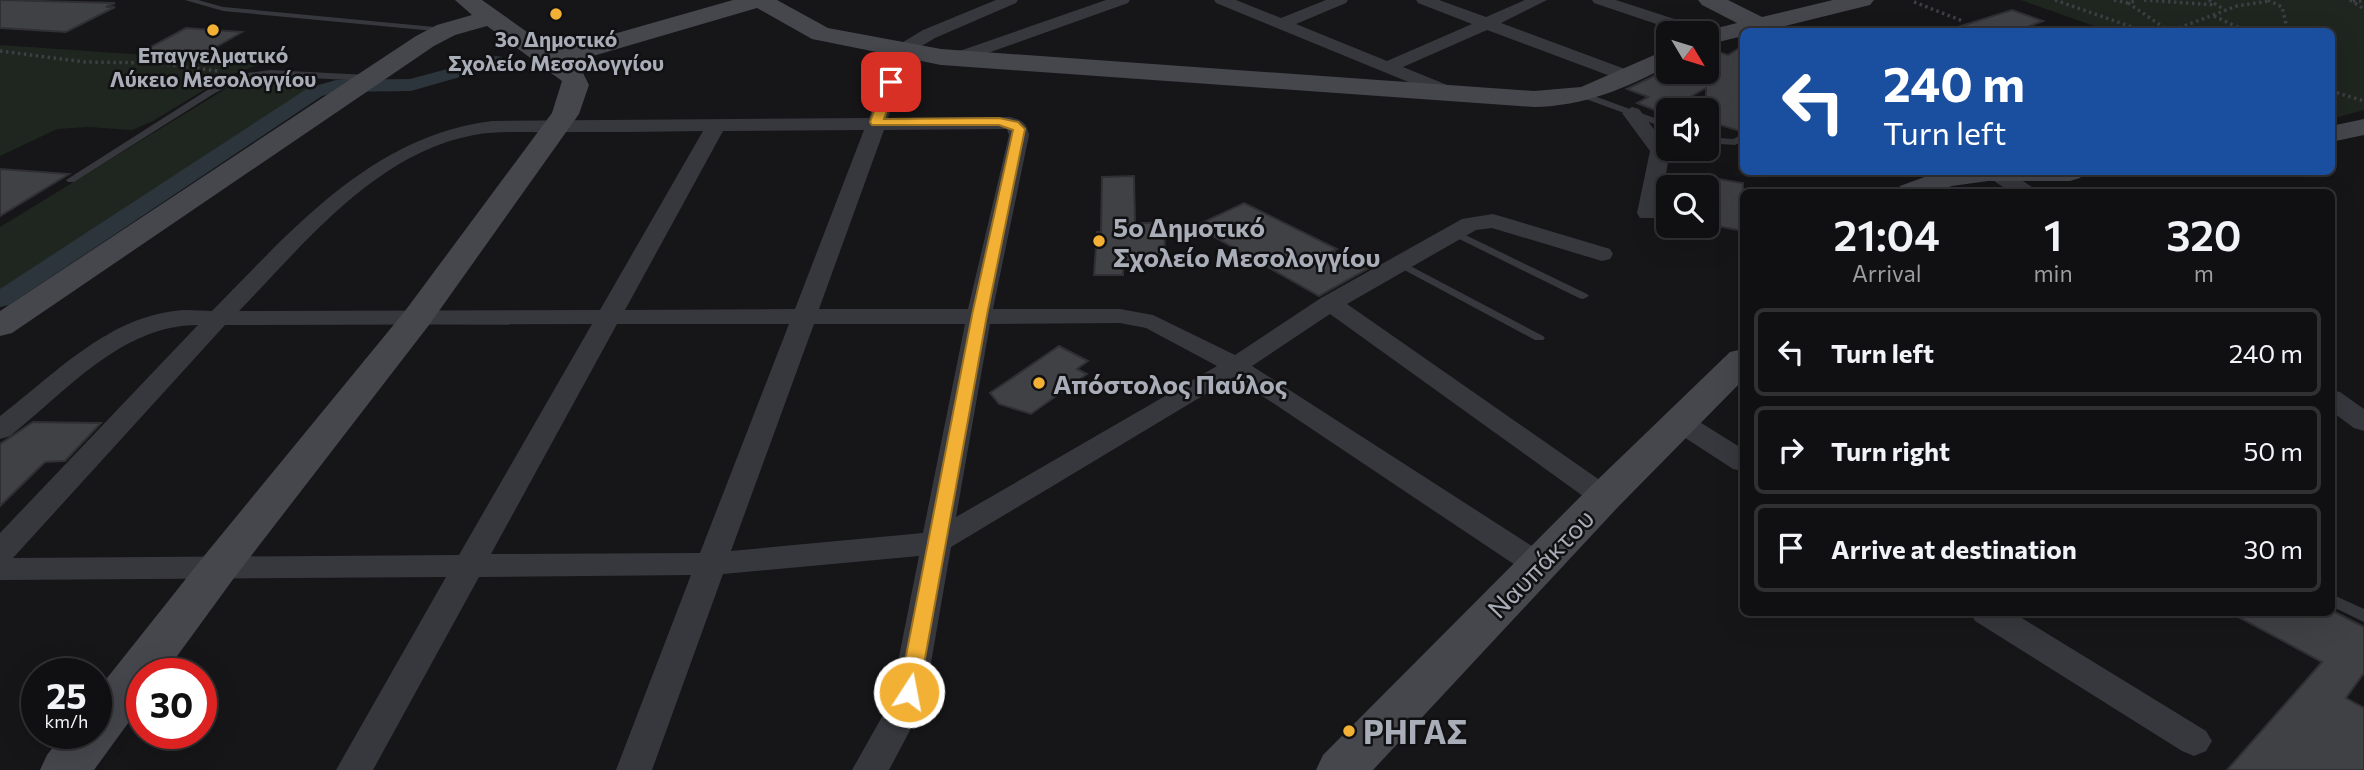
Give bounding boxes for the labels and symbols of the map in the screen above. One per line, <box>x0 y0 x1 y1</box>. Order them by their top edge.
marker: 3ο Δημοτικό Σχολείο Μεσολογγίου <box>548 6 564 22</box>
north arrow <box>1656 21 1718 84</box>
marker: Επαγγελματικό Λύκειο Μεσολογγίου <box>205 22 221 38</box>
place label: 3ο Δημοτικό Σχολείο Μεσολογγίου <box>448 26 664 75</box>
place label: Επαγγελματικό Λύκειο Μεσολογγίου <box>110 42 316 91</box>
pin <box>861 52 921 112</box>
place label: 5ο Δημοτικό Σχολείο Μεσολογγίου <box>1113 211 1380 272</box>
marker: 5ο Δημοτικό Σχολείο Μεσολογγίου <box>1091 233 1107 249</box>
place label: Απόστολος Παύλος <box>1053 368 1287 399</box>
marker: Απόστολος Παύλος <box>1031 375 1047 391</box>
street label: Ναυπάκτου <box>1481 502 1599 624</box>
position arrow <box>872 655 946 729</box>
speed limit sign: 30 <box>126 658 217 749</box>
place label: ΡΗΓΑΣ <box>1363 711 1468 751</box>
marker: ΡΗΓΑΣ <box>1341 723 1357 739</box>

